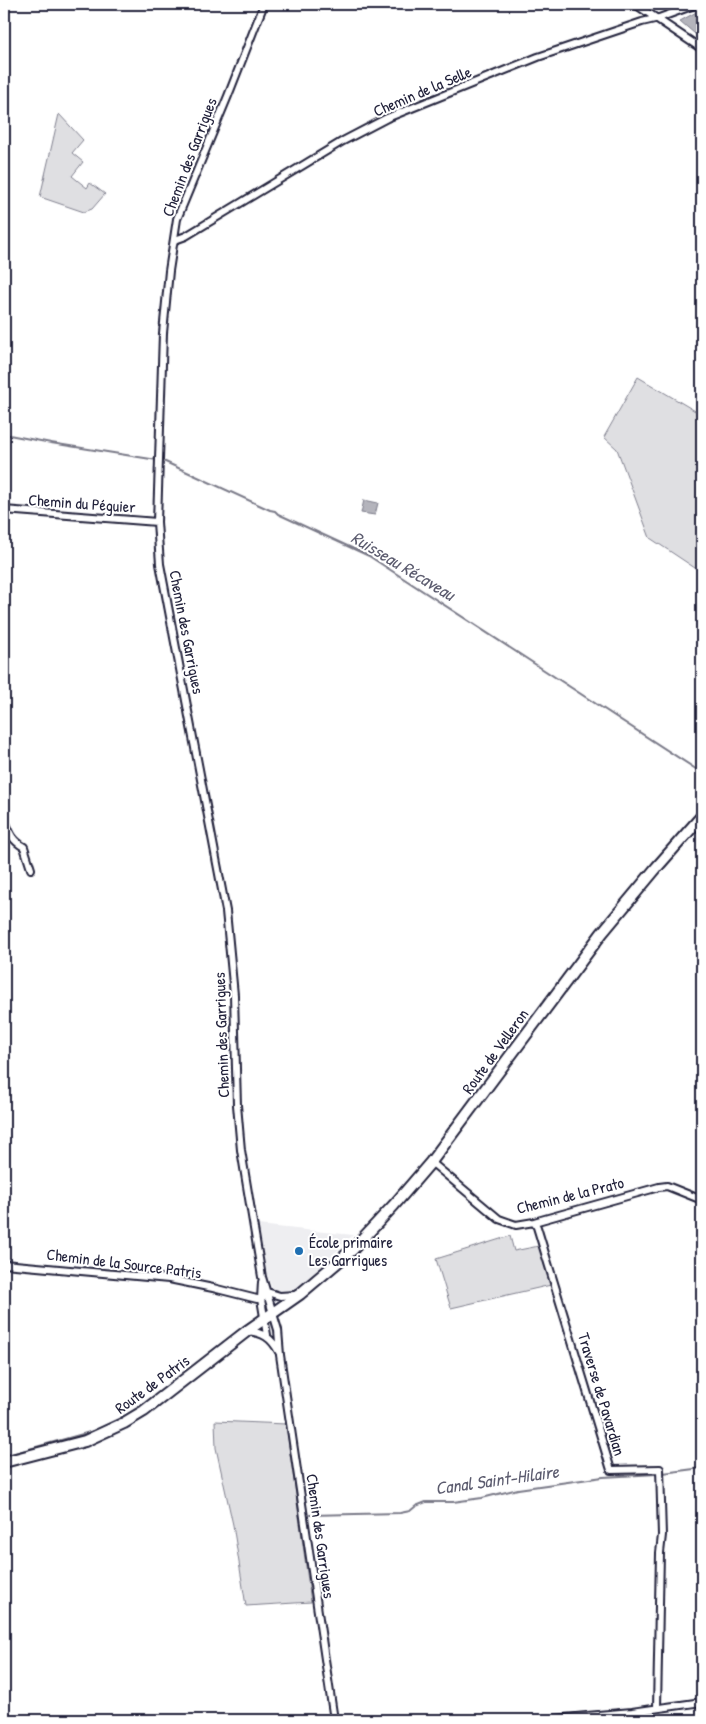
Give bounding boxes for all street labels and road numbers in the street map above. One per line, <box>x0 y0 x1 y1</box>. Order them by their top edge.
street label: Chemin de la Selle <box>370 60 475 122</box>
street label: Chemin des Garrigues <box>156 94 222 220</box>
street label: Chemin du Péguier <box>28 488 136 518</box>
street label: Chemin des Garrigues <box>164 568 210 696</box>
street label: Chemin des Garrigues <box>208 972 234 1098</box>
street label: Route de Velleron <box>457 1004 533 1098</box>
street label: Chemin de la Prato <box>514 1171 626 1219</box>
street label: Chemin de la Source Patris <box>45 1243 203 1283</box>
street label: Traverse de Pavardian <box>573 1330 631 1458</box>
street label: Route de Patris <box>110 1349 194 1419</box>
street label: Chemin des Garrigues <box>301 1472 341 1600</box>

